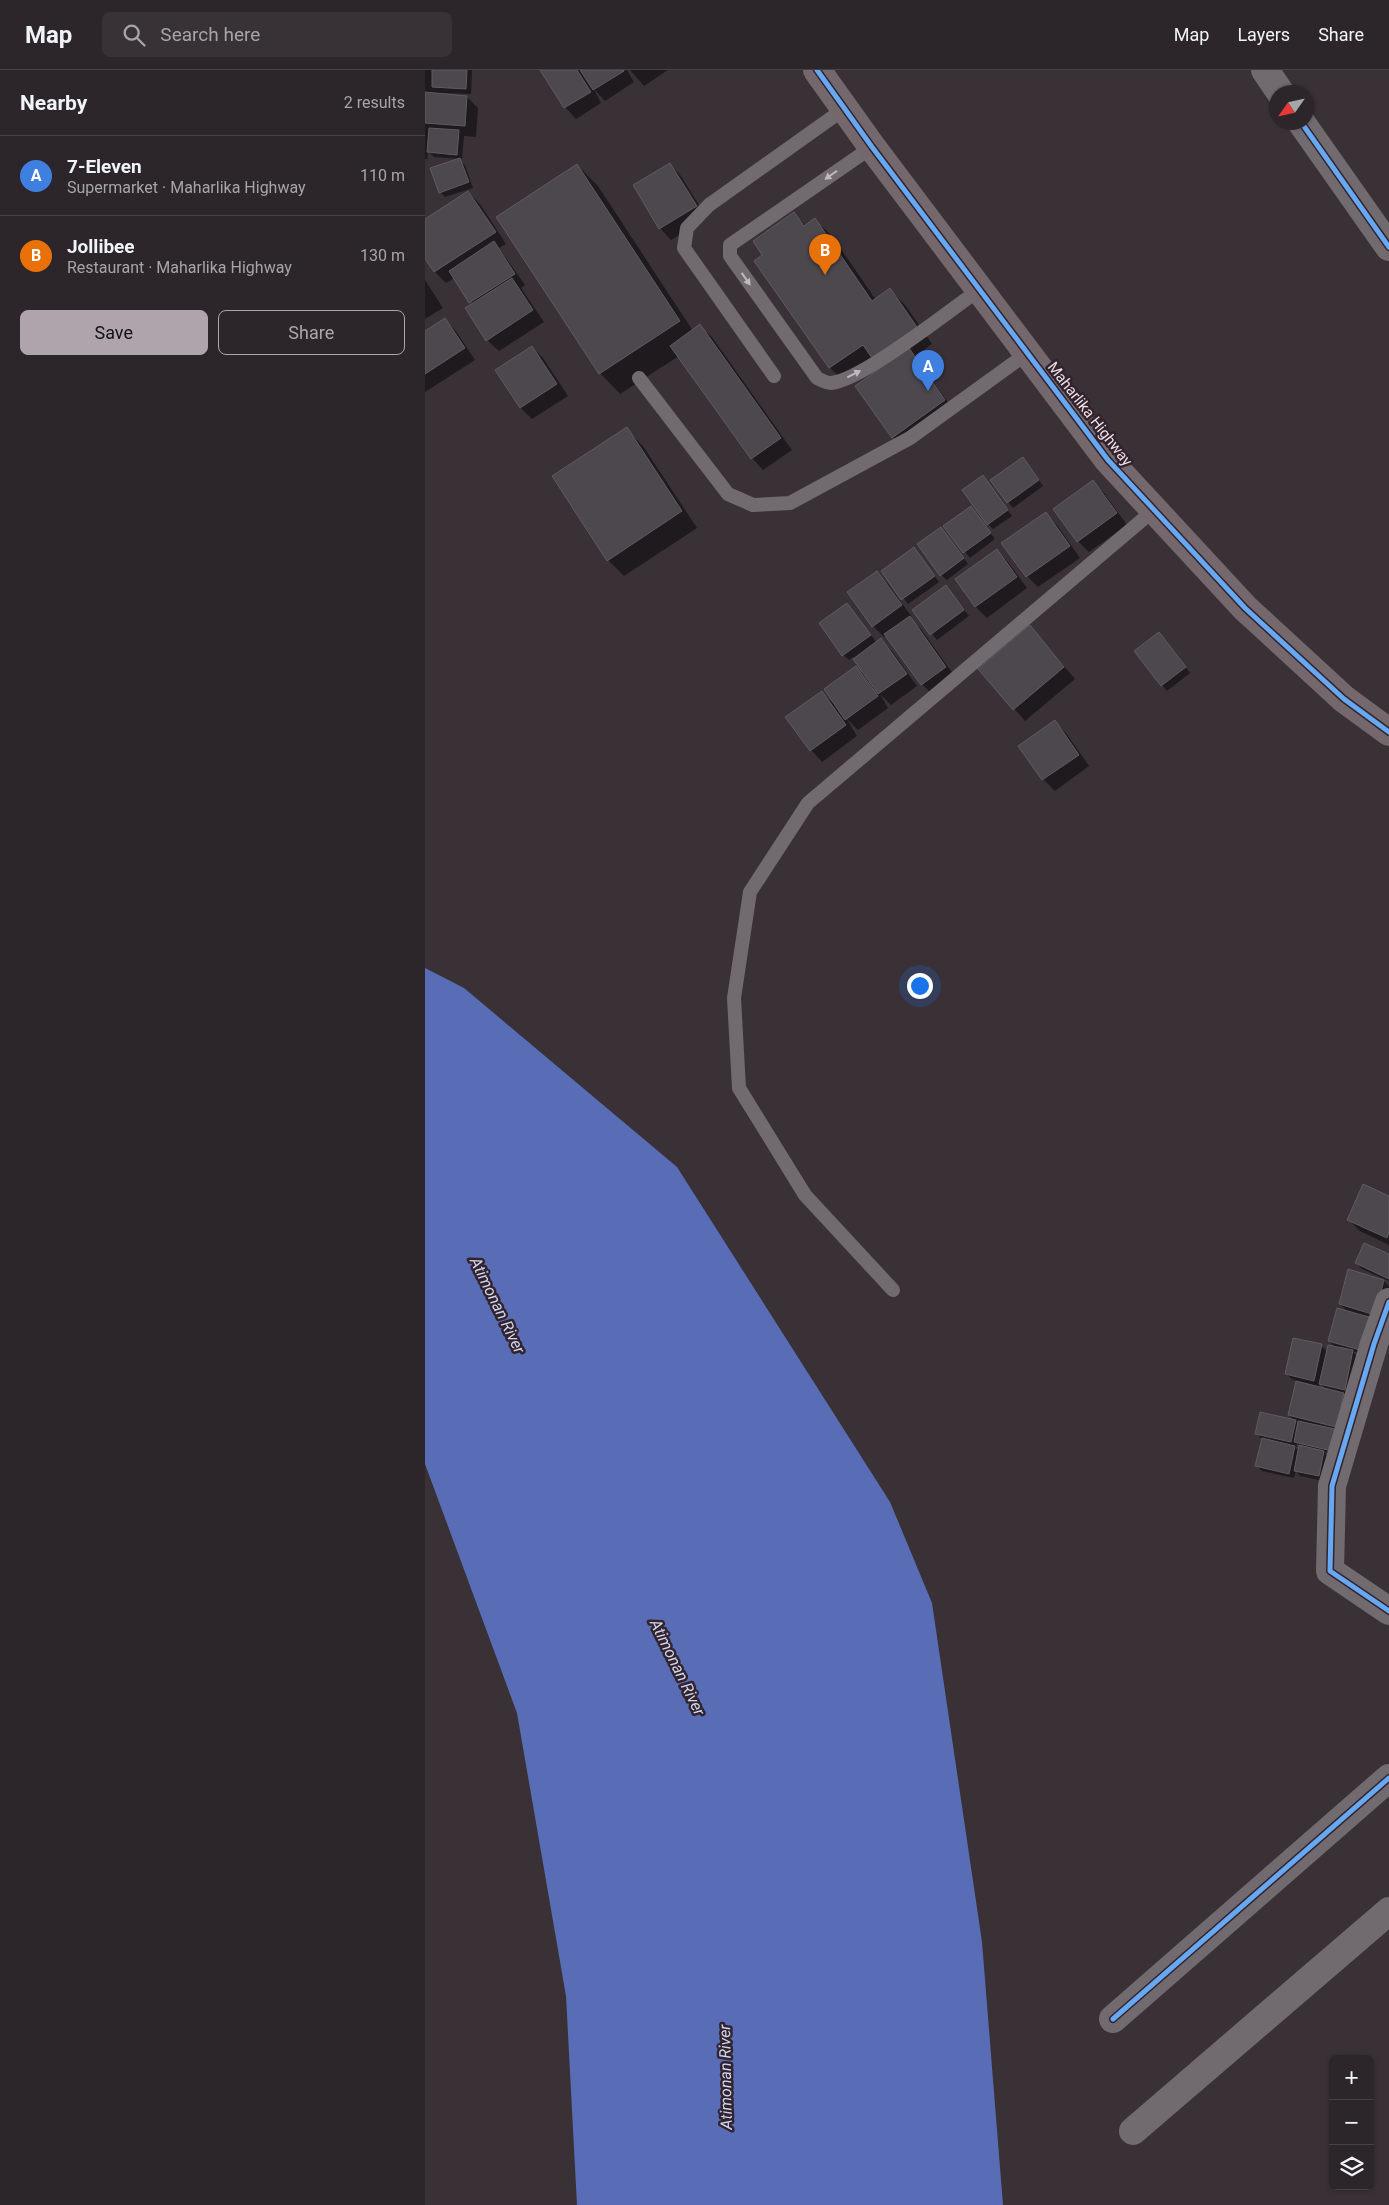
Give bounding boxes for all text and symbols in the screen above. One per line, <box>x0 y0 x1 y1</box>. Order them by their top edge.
search box <box>102 12 452 57</box>
text: Map <box>25 21 72 49</box>
icon: search <box>120 21 148 49</box>
text: Search here <box>160 23 260 46</box>
text: Map <box>1174 24 1209 45</box>
text: Layers <box>1237 24 1290 45</box>
text: Share <box>1318 24 1364 45</box>
north arrow <box>1269 85 1314 130</box>
text: Nearby <box>20 91 87 115</box>
text: 2 results <box>344 93 405 112</box>
text: 7-Eleven <box>67 155 142 178</box>
text: A <box>31 166 41 185</box>
text: 110 m <box>360 166 405 185</box>
one-way arrow <box>825 170 838 180</box>
text: Supermarket · Maharlika Highway <box>67 178 306 197</box>
pin: B <box>809 234 841 275</box>
text: Jollibee <box>67 235 135 258</box>
text: B <box>31 246 41 265</box>
text: 130 m <box>360 246 405 265</box>
text: Restaurant · Maharlika Highway <box>67 258 292 277</box>
one-way arrow <box>741 272 751 286</box>
button: Save <box>20 310 208 355</box>
button: Share <box>218 310 405 355</box>
pin: A <box>912 350 944 391</box>
street label: Maharlika Highway <box>1044 358 1136 470</box>
one-way arrow <box>847 370 862 378</box>
your location <box>907 973 933 999</box>
water label: Atimonan River <box>466 1253 529 1357</box>
water label: Atimonan River <box>646 1615 709 1719</box>
water label: Atimonan River <box>715 2024 736 2131</box>
map controls <box>1329 2055 1374 2190</box>
button: + <box>1329 2055 1374 2100</box>
button: − <box>1329 2100 1374 2145</box>
button: layers <box>1329 2145 1374 2190</box>

